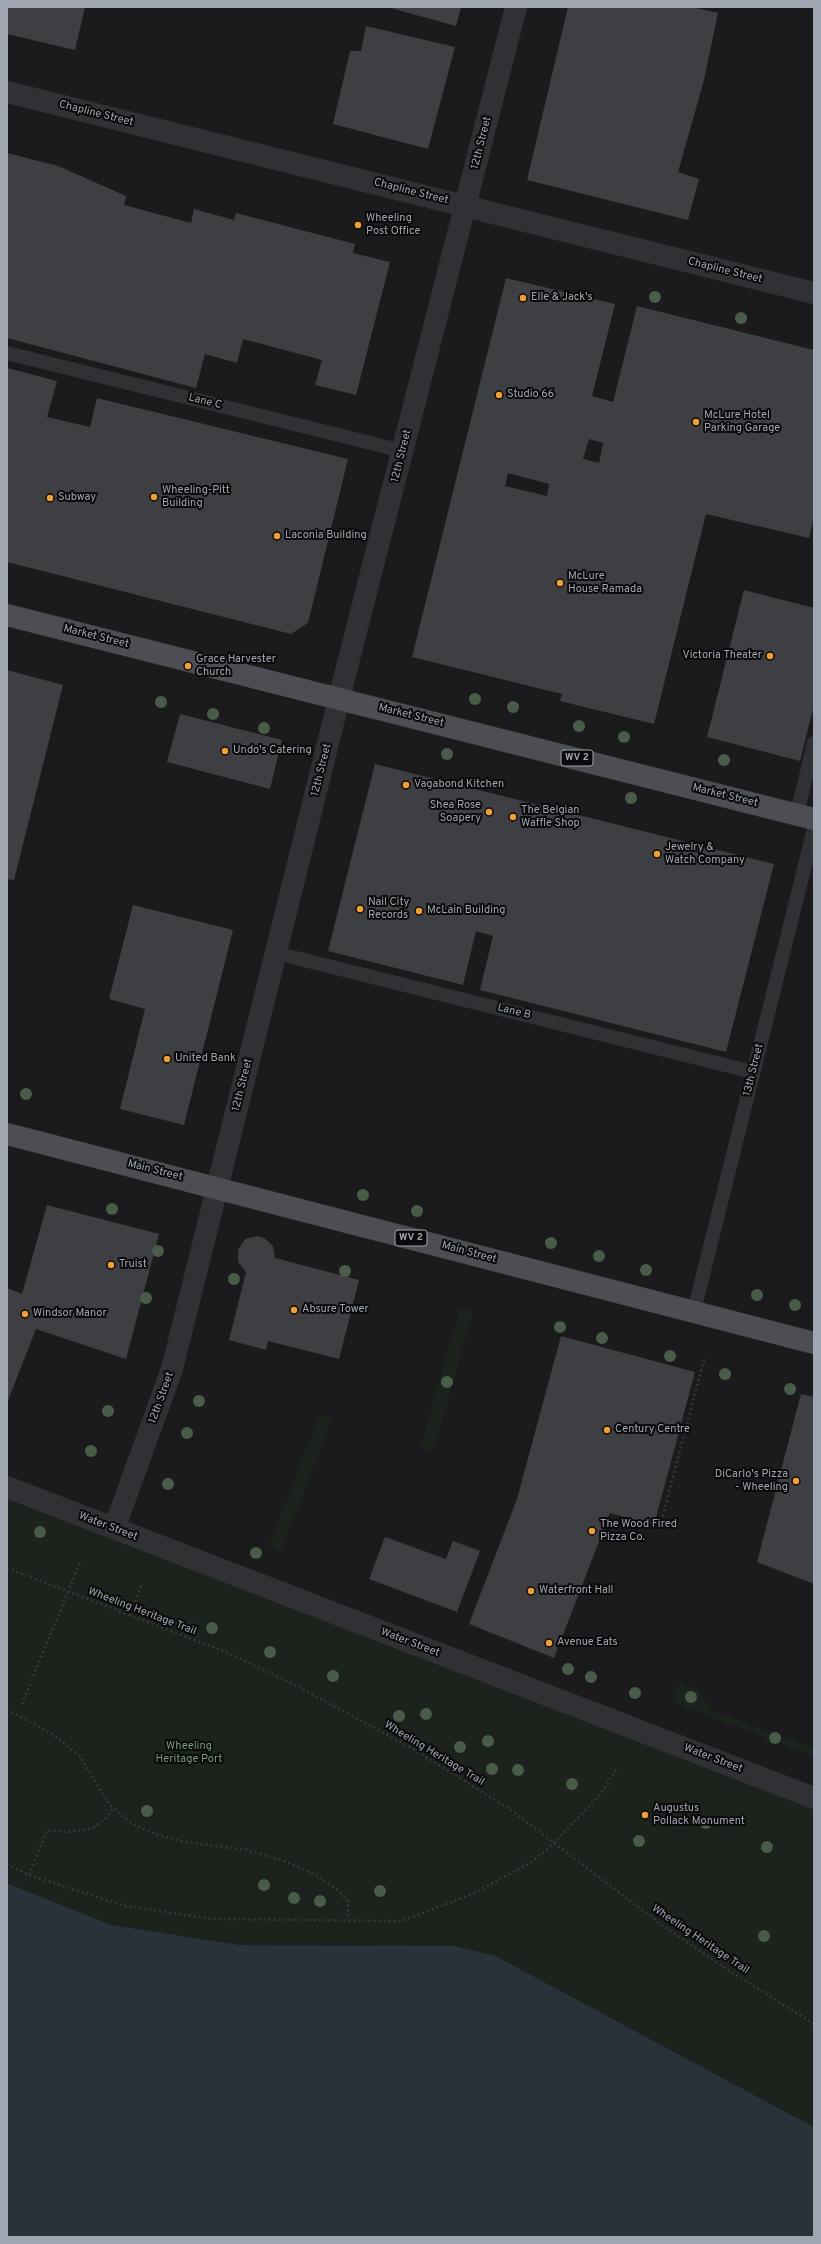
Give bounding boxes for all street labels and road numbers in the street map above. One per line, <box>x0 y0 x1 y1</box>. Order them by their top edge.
street label: Chapline Street <box>57 98 135 130</box>
street label: 12th Street <box>469 115 495 171</box>
street label: Chapline Street <box>372 176 450 208</box>
street label: Chapline Street <box>686 255 764 287</box>
street label: Lane C <box>187 391 223 413</box>
street label: 12th Street <box>389 428 415 484</box>
street label: Market Street <box>62 622 130 652</box>
street label: Market Street <box>377 701 445 731</box>
street label: 12th Street <box>309 742 335 798</box>
road number: WV 2 <box>561 750 593 766</box>
street label: Market Street <box>691 781 759 811</box>
street label: Lane B <box>496 1001 532 1023</box>
street label: 13th Street <box>741 1042 767 1098</box>
street label: 12th Street <box>230 1057 256 1113</box>
street label: Main Street <box>126 1158 184 1184</box>
road number: WV 2 <box>395 1230 427 1246</box>
street label: Main Street <box>440 1239 498 1267</box>
street label: 12th Street <box>147 1370 177 1426</box>
street label: Water Street <box>77 1510 139 1544</box>
street label: Wheeling Heritage Trail <box>86 1585 198 1639</box>
street label: Water Street <box>379 1626 441 1660</box>
street label: Wheeling Heritage Trail <box>381 1719 487 1789</box>
street label: Water Street <box>682 1742 744 1776</box>
street label: Wheeling Heritage Trail <box>649 1902 751 1978</box>

